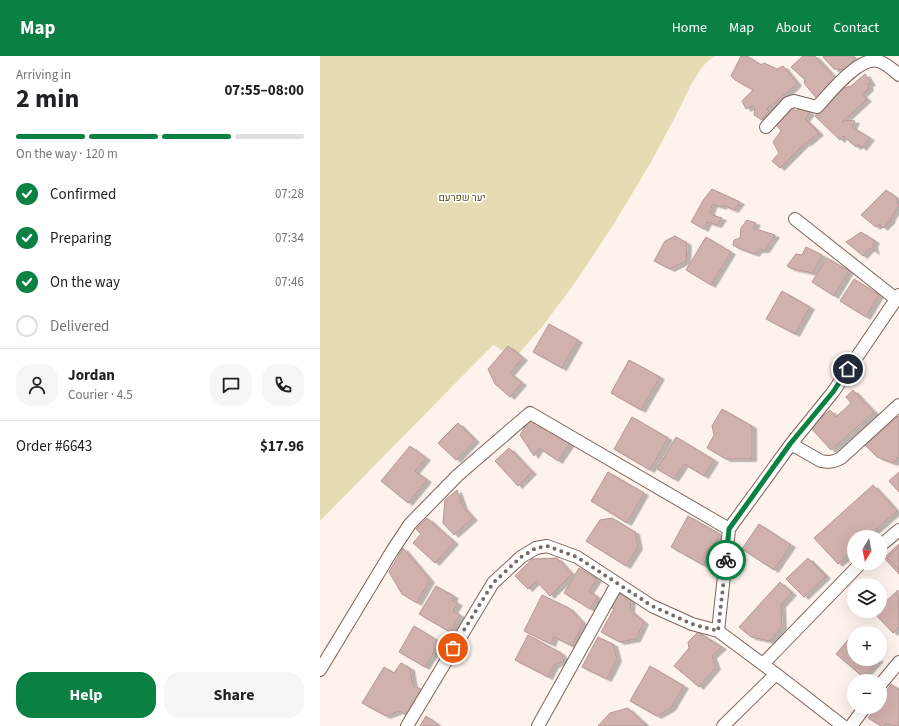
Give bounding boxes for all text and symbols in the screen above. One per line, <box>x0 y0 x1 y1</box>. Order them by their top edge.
text: Map <box>20 15 55 42</box>
text: Home <box>672 18 707 38</box>
text: Map <box>729 18 754 38</box>
text: About <box>776 18 811 38</box>
text: Contact <box>833 18 879 38</box>
text: Arriving in <box>16 66 71 84</box>
text: 2 min <box>16 80 79 117</box>
text: 07:55–08:00 <box>224 80 304 101</box>
text: On the way · 120 m <box>16 145 118 163</box>
icon: check <box>16 183 38 205</box>
text: Confirmed <box>50 184 116 205</box>
text: 07:28 <box>275 185 304 203</box>
park label: יער שפרעם <box>439 191 485 205</box>
icon: check <box>16 227 38 249</box>
text: Preparing <box>50 228 111 249</box>
text: 07:34 <box>275 229 304 247</box>
icon: check <box>16 271 38 293</box>
text: On the way <box>50 272 120 293</box>
text: 07:46 <box>275 273 304 291</box>
text: Delivered <box>50 316 109 337</box>
pin <box>831 352 865 386</box>
icon: home <box>837 358 859 380</box>
button: person <box>16 364 58 406</box>
button: chat <box>210 364 252 406</box>
button: phone <box>262 364 304 406</box>
text: Jordan <box>68 365 115 386</box>
text: Courier · 4.5 <box>68 386 133 404</box>
text: Order #6643 <box>16 436 92 457</box>
text: $17.96 <box>260 436 304 457</box>
north arrow <box>847 530 887 570</box>
map controls <box>847 530 887 714</box>
courier <box>706 540 746 580</box>
icon: bike <box>715 549 737 571</box>
button: layers <box>847 578 887 618</box>
button: + <box>847 626 887 666</box>
pin <box>436 631 470 665</box>
icon: bag <box>442 637 464 659</box>
button: Help <box>16 672 156 718</box>
button: Share <box>164 672 304 718</box>
button: − <box>847 674 887 714</box>

